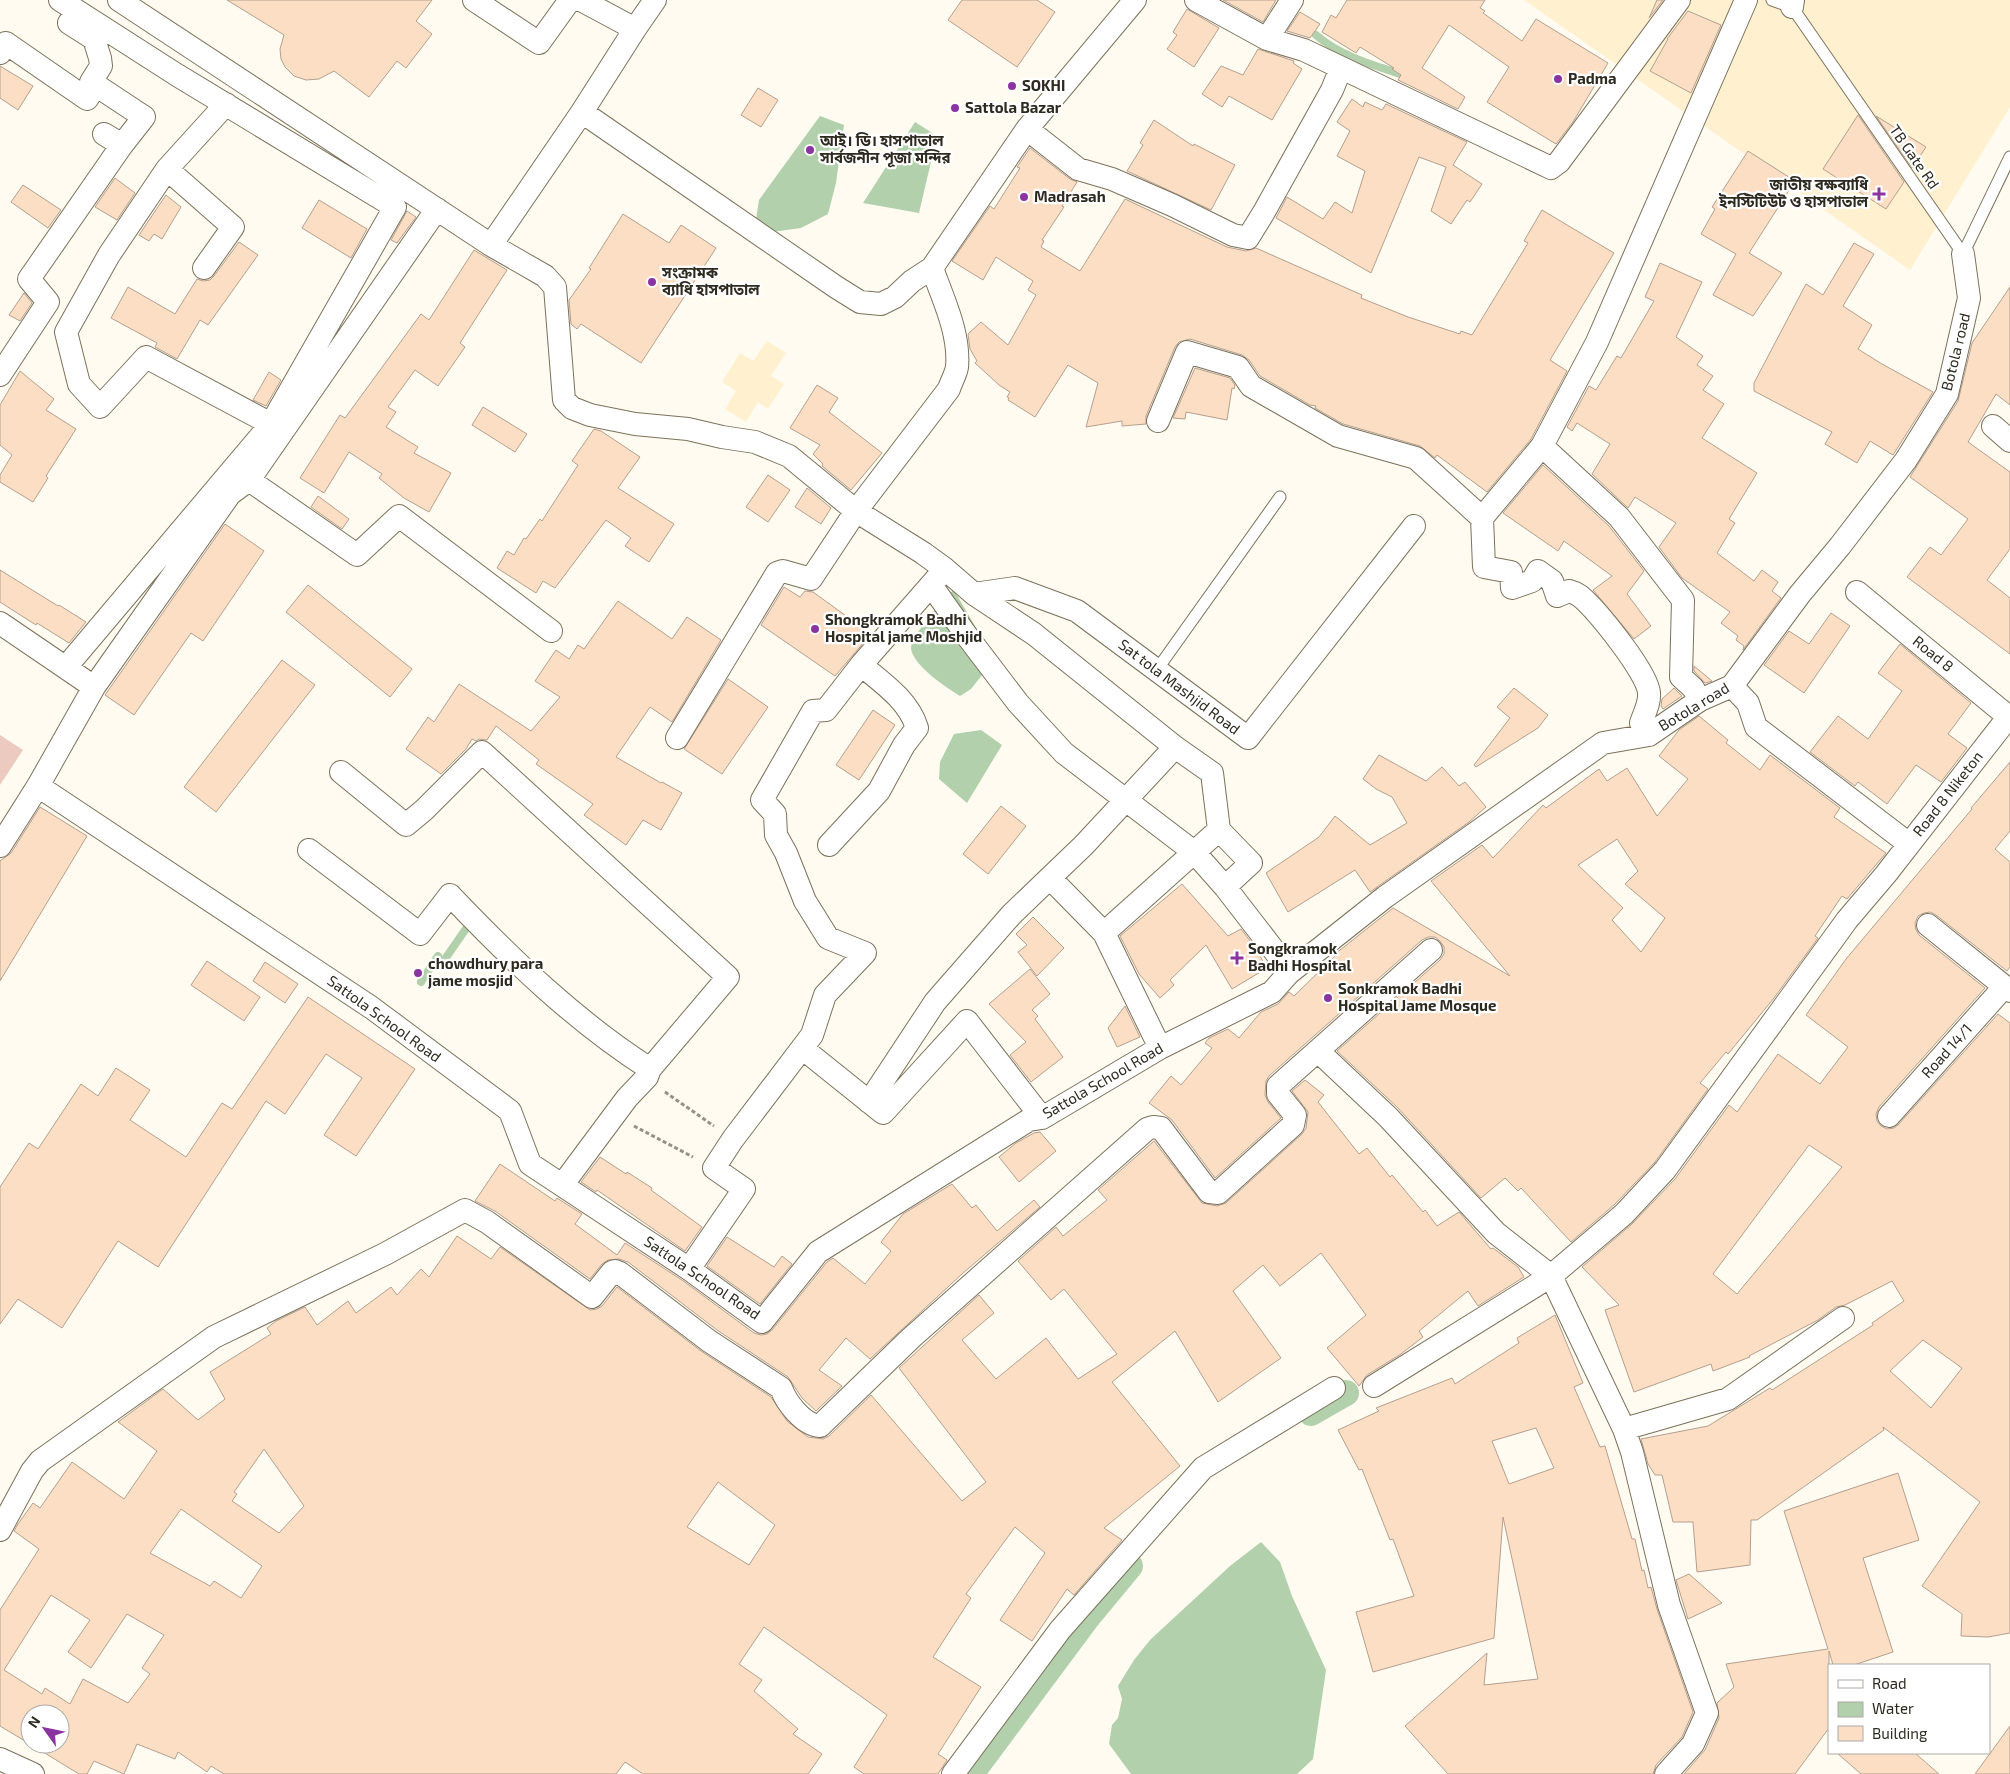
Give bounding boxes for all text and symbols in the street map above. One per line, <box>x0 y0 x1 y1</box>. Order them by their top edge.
place label: Padma <box>1568 69 1616 87</box>
marker: Padma <box>1552 73 1564 85</box>
place label: SOKHI <box>1022 76 1065 94</box>
marker: SOKHI <box>1006 80 1018 92</box>
place label: Sattola Bazar <box>965 98 1062 116</box>
marker: Sattola Bazar <box>949 102 961 114</box>
street label: TB Gate Rd <box>1886 121 1943 192</box>
place label: আই। ডি। হাসপাতাল সার্বজনীন পূজা মন্দির <box>819 131 952 168</box>
marker: আই। ডি। হাসপাতাল সার্বজনীন পূজা মন্দির <box>804 144 816 156</box>
place label: জাতীয় বক্ষব্যাধি ইনস্টিটিউট ও হাসপাতাল <box>1718 175 1869 210</box>
place label: Madrasah <box>1034 187 1106 205</box>
marker: জাতীয় বক্ষব্যাধি ইনস্টিটিউট ও হাসপাতাল <box>1872 187 1886 201</box>
marker: Madrasah <box>1018 191 1030 203</box>
place label: সংক্রামক ব্যাধি হাসপাতাল <box>661 263 760 298</box>
marker: সংক্রামক ব্যাধি হাসপাতাল <box>646 276 658 288</box>
street label: Botola road <box>1937 311 1973 392</box>
place label: Shongkramok Badhi Hospital jame Moshjid <box>825 610 982 645</box>
marker: Shongkramok Badhi Hospital jame Moshjid <box>809 623 821 635</box>
street label: Road 8 <box>1910 631 1958 675</box>
street label: Sat tola Mashjid Road <box>1115 635 1244 739</box>
street label: Botola road <box>1655 678 1732 734</box>
street label: Road 8 Niketon <box>1908 747 1986 840</box>
place label: Songkramok Badhi Hospital <box>1248 939 1352 974</box>
marker: Songkramok Badhi Hospital <box>1230 951 1244 965</box>
place label: chowdhury para jame mosjid <box>428 954 543 989</box>
marker: chowdhury para jame mosjid <box>412 967 424 979</box>
street label: Sattola School Road <box>324 971 445 1065</box>
place label: Sonkramok Badhi Hospital Jame Mosque <box>1338 979 1496 1014</box>
marker: Sonkramok Badhi Hospital Jame Mosque <box>1322 992 1334 1004</box>
street label: Road 14/1 <box>1917 1019 1975 1081</box>
street label: Sattola School Road <box>1039 1038 1166 1122</box>
street label: Sattola School Road <box>641 1232 764 1323</box>
legend <box>1828 1664 1990 1754</box>
text: Road <box>1872 1674 1907 1692</box>
text: Water <box>1872 1699 1914 1717</box>
north arrow <box>20 1704 70 1754</box>
text: N <box>24 1713 44 1731</box>
text: Building <box>1872 1724 1928 1742</box>

